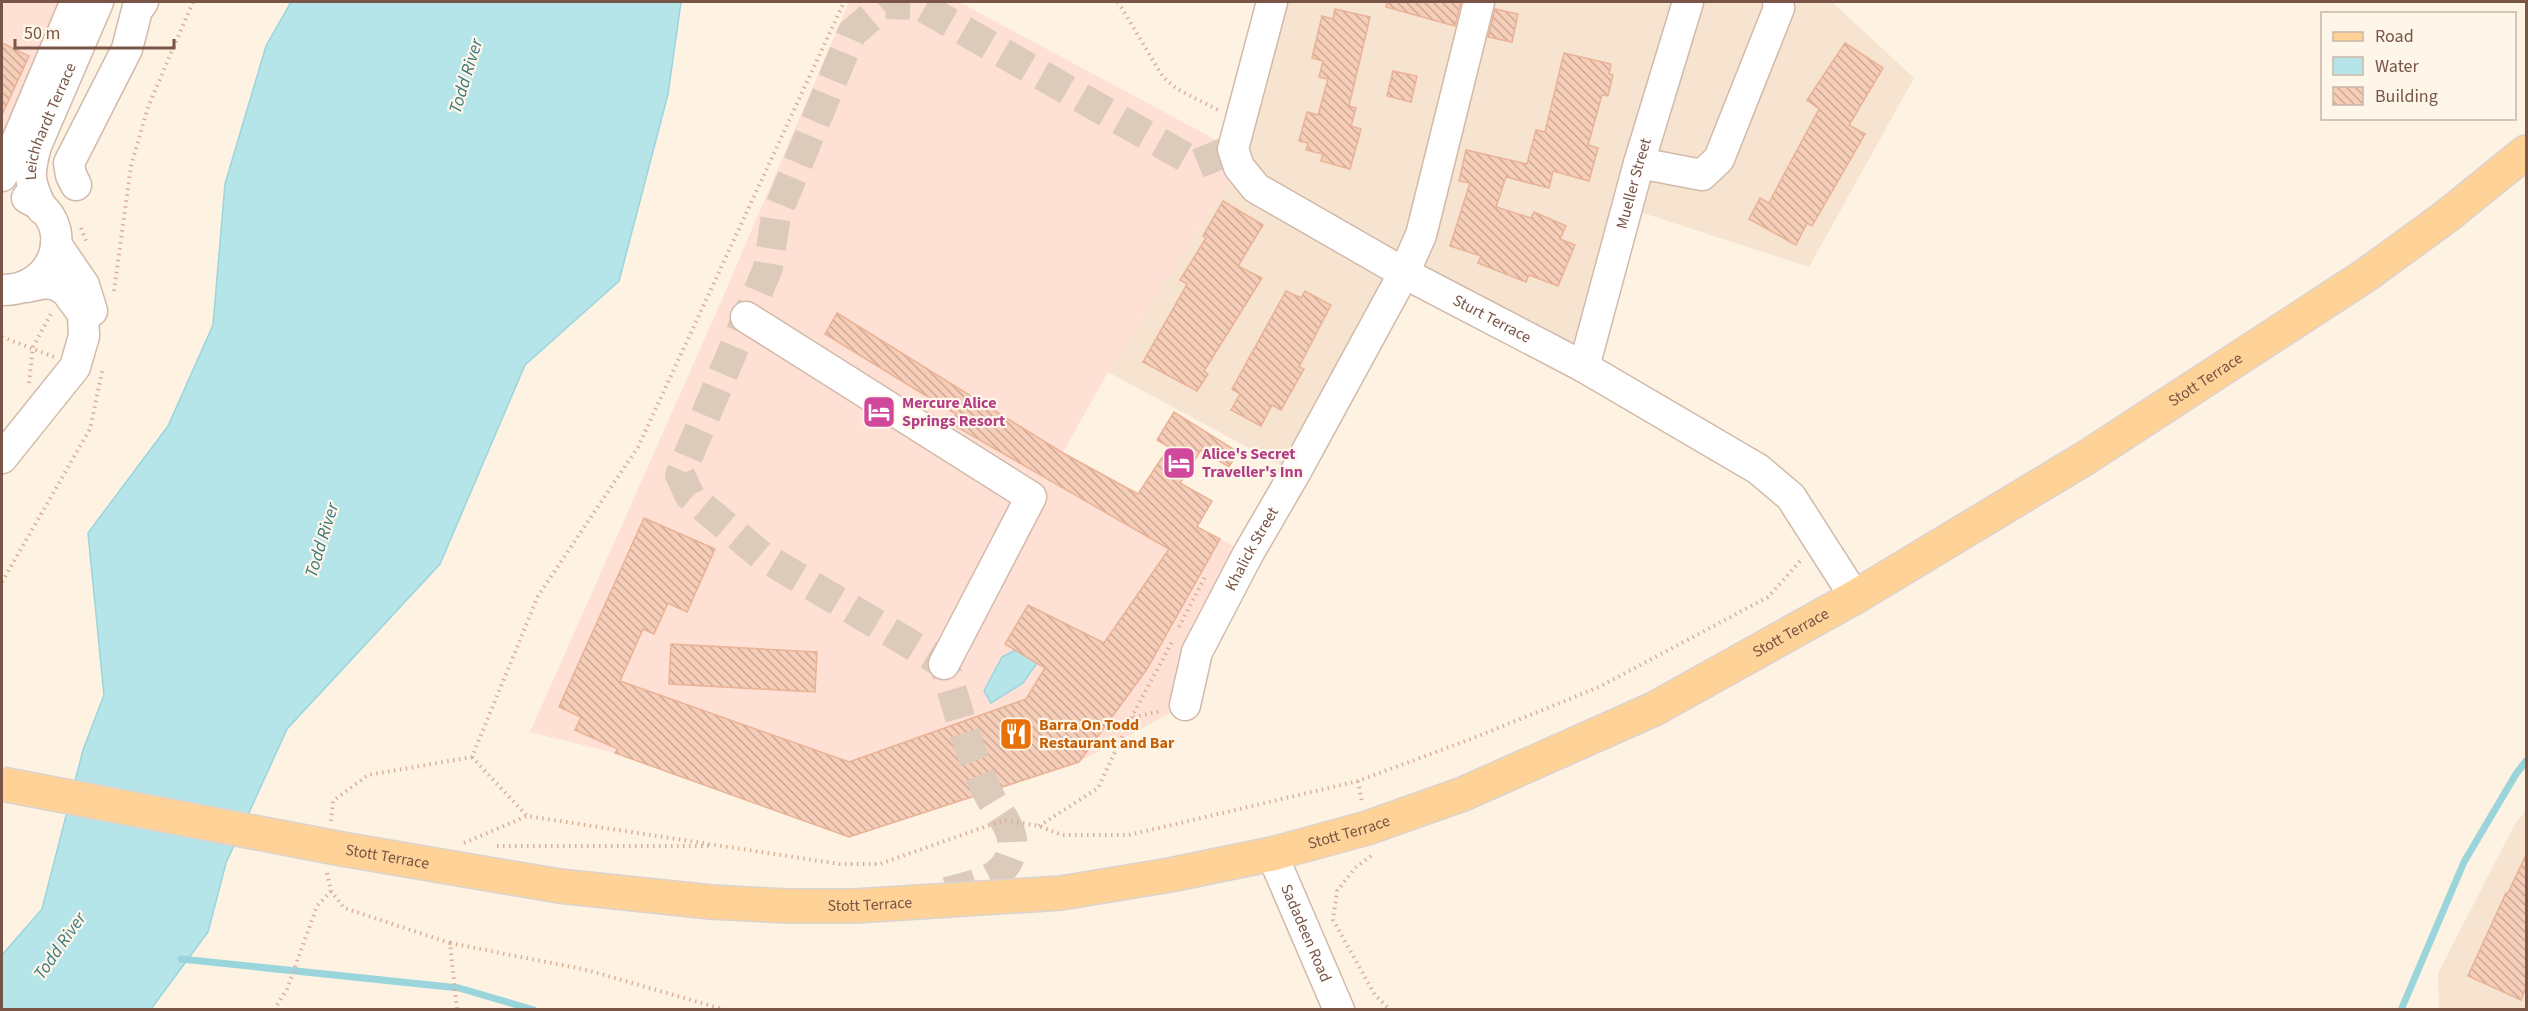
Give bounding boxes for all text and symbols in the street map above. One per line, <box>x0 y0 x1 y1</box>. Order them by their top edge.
scale bar <box>15 12 174 50</box>
legend <box>2321 12 2516 120</box>
text: 50 m <box>24 21 60 46</box>
text: Road <box>2375 24 2414 49</box>
water label: Todd River <box>443 35 489 116</box>
text: Water <box>2375 54 2419 79</box>
street label: Leichhardt Terrace <box>20 59 82 181</box>
text: Building <box>2375 84 2438 109</box>
street label: Mueller Street <box>1611 135 1657 231</box>
street label: Sturt Terrace <box>1449 289 1535 349</box>
street label: Stott Terrace <box>2164 347 2247 412</box>
place label: Mercure Alice Springs Resort <box>902 392 1005 432</box>
hotel icon: Mercure Alice Springs Resort <box>861 394 897 430</box>
place label: Alice's Secret Traveller's Inn <box>1201 443 1303 483</box>
hotel icon: Alice's Secret Traveller's Inn <box>1161 445 1197 481</box>
water label: Todd River <box>299 499 345 580</box>
street label: Khalick Street <box>1220 503 1284 595</box>
street label: Stott Terrace <box>1748 603 1833 663</box>
place label: Barra On Todd Restaurant and Bar <box>1039 714 1175 754</box>
restaurant icon: Barra On Todd Restaurant and Bar <box>998 716 1034 752</box>
street label: Stott Terrace <box>1305 810 1393 855</box>
street label: Stott Terrace <box>344 839 431 875</box>
street label: Sadadeen Road <box>1275 881 1337 985</box>
street label: Stott Terrace <box>828 891 913 917</box>
water label: Todd River <box>28 907 93 985</box>

